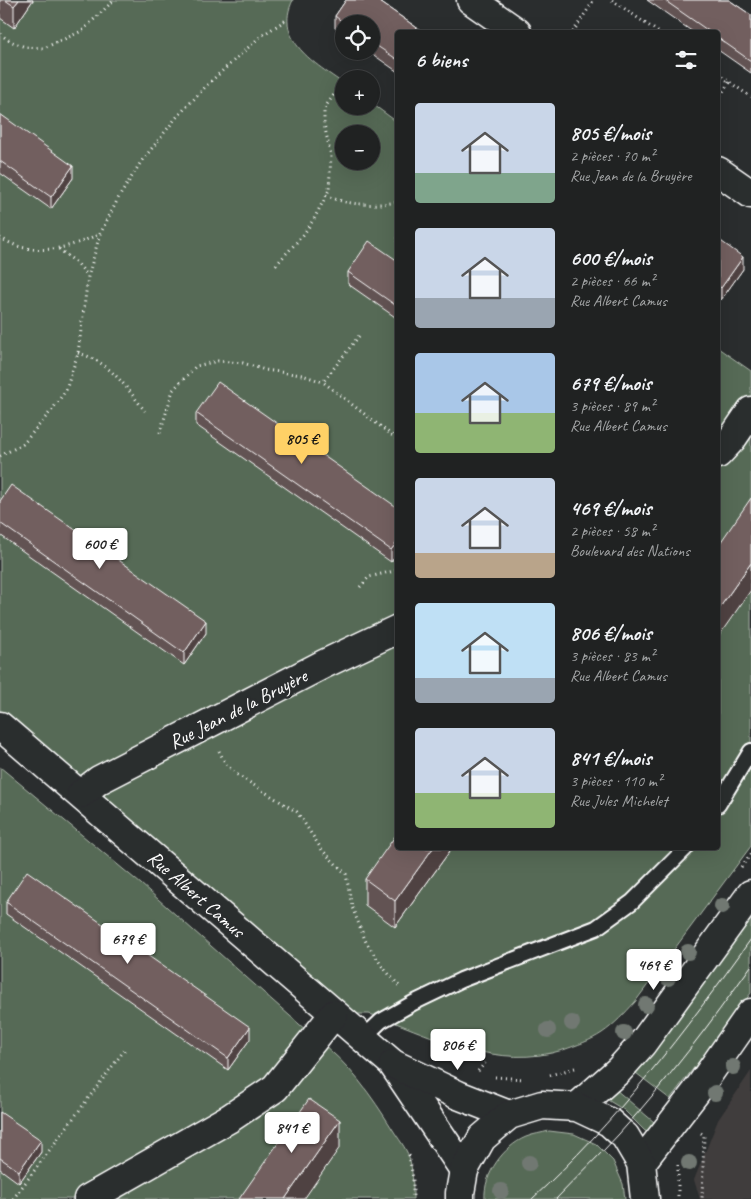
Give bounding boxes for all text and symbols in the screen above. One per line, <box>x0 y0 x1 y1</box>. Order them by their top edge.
map controls <box>335 15 380 170</box>
button: locate <box>335 15 380 60</box>
icon: filters <box>672 46 700 74</box>
text: 6 biens <box>415 47 467 73</box>
button: + <box>335 70 380 115</box>
text: 805 €/mois <box>570 120 651 146</box>
icon: home <box>455 123 515 183</box>
button: − <box>335 125 380 170</box>
text: 2 pièces · 70 m² <box>570 146 655 166</box>
text: Rue Jean de la Bruyère <box>570 166 691 186</box>
text: 600 €/mois <box>570 245 652 271</box>
icon: home <box>455 248 515 308</box>
text: 2 pièces · 66 m² <box>570 271 655 291</box>
text: Rue Albert Camus <box>570 291 667 311</box>
text: 679 €/mois <box>570 370 651 396</box>
icon: home <box>455 373 515 433</box>
text: 3 pièces · 89 m² <box>570 396 655 416</box>
text: Rue Albert Camus <box>570 416 667 436</box>
pin: 805 € <box>267 422 337 465</box>
text: 805 € <box>286 429 318 449</box>
text: 469 €/mois <box>570 495 651 521</box>
icon: home <box>455 498 515 558</box>
text: 2 pièces · 58 m² <box>570 521 655 541</box>
pin: 600 € <box>65 528 135 570</box>
text: 600 € <box>83 534 117 554</box>
text: Boulevard des Nations <box>570 541 690 561</box>
text: 806 €/mois <box>570 620 652 646</box>
icon: home <box>455 623 515 683</box>
text: 3 pièces · 83 m² <box>570 646 655 666</box>
street label: Rue Jean de la Bruyère <box>165 663 313 755</box>
text: Rue Albert Camus <box>570 666 667 686</box>
text: 841 €/mois <box>570 745 651 771</box>
icon: home <box>455 748 515 808</box>
text: 3 pièces · 110 m² <box>570 771 662 791</box>
text: Rue Jules Michelet <box>570 791 667 811</box>
street label: Rue Albert Camus <box>142 845 251 944</box>
pin: 679 € <box>93 922 163 965</box>
text: 679 € <box>112 929 144 949</box>
pin: 469 € <box>619 948 689 991</box>
text: 469 € <box>638 955 670 975</box>
pin: 806 € <box>423 1028 493 1071</box>
text: 806 € <box>441 1035 475 1055</box>
pin: 841 € <box>257 1112 327 1154</box>
text: 841 € <box>276 1118 308 1138</box>

